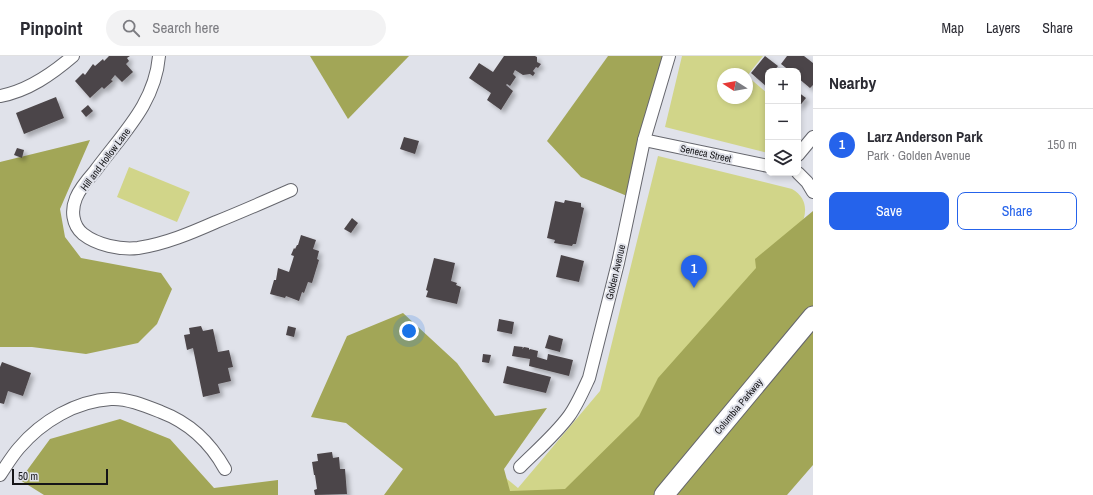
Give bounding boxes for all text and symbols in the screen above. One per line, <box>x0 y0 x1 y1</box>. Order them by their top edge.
search box <box>106 10 386 46</box>
text: Pinpoint <box>20 15 82 41</box>
icon: search <box>120 17 142 39</box>
text: Search here <box>152 17 219 38</box>
text: Map <box>942 19 964 37</box>
text: Layers <box>986 19 1020 37</box>
text: Share <box>1042 19 1073 37</box>
north arrow <box>717 68 753 104</box>
map controls <box>765 68 801 176</box>
button: + <box>765 68 801 104</box>
text: Nearby <box>829 71 876 94</box>
button: − <box>765 104 801 140</box>
street label: Hill and Hollow Lane <box>78 125 133 193</box>
text: Larz Anderson Park <box>867 126 983 147</box>
text: 1 <box>839 136 845 153</box>
text: 150 m <box>1047 136 1077 153</box>
button: layers <box>765 140 801 176</box>
street label: Seneca Street <box>679 142 733 165</box>
text: Park · Golden Avenue <box>867 147 971 164</box>
button: Save <box>829 192 949 230</box>
button: Share <box>957 192 1077 230</box>
street label: Golden Avenue <box>603 243 628 301</box>
pin: 1 <box>681 255 707 288</box>
your location <box>399 321 419 341</box>
street label: Columbia Parkway <box>711 375 766 437</box>
scale bar <box>12 467 108 486</box>
text: 50 m <box>18 469 38 483</box>

